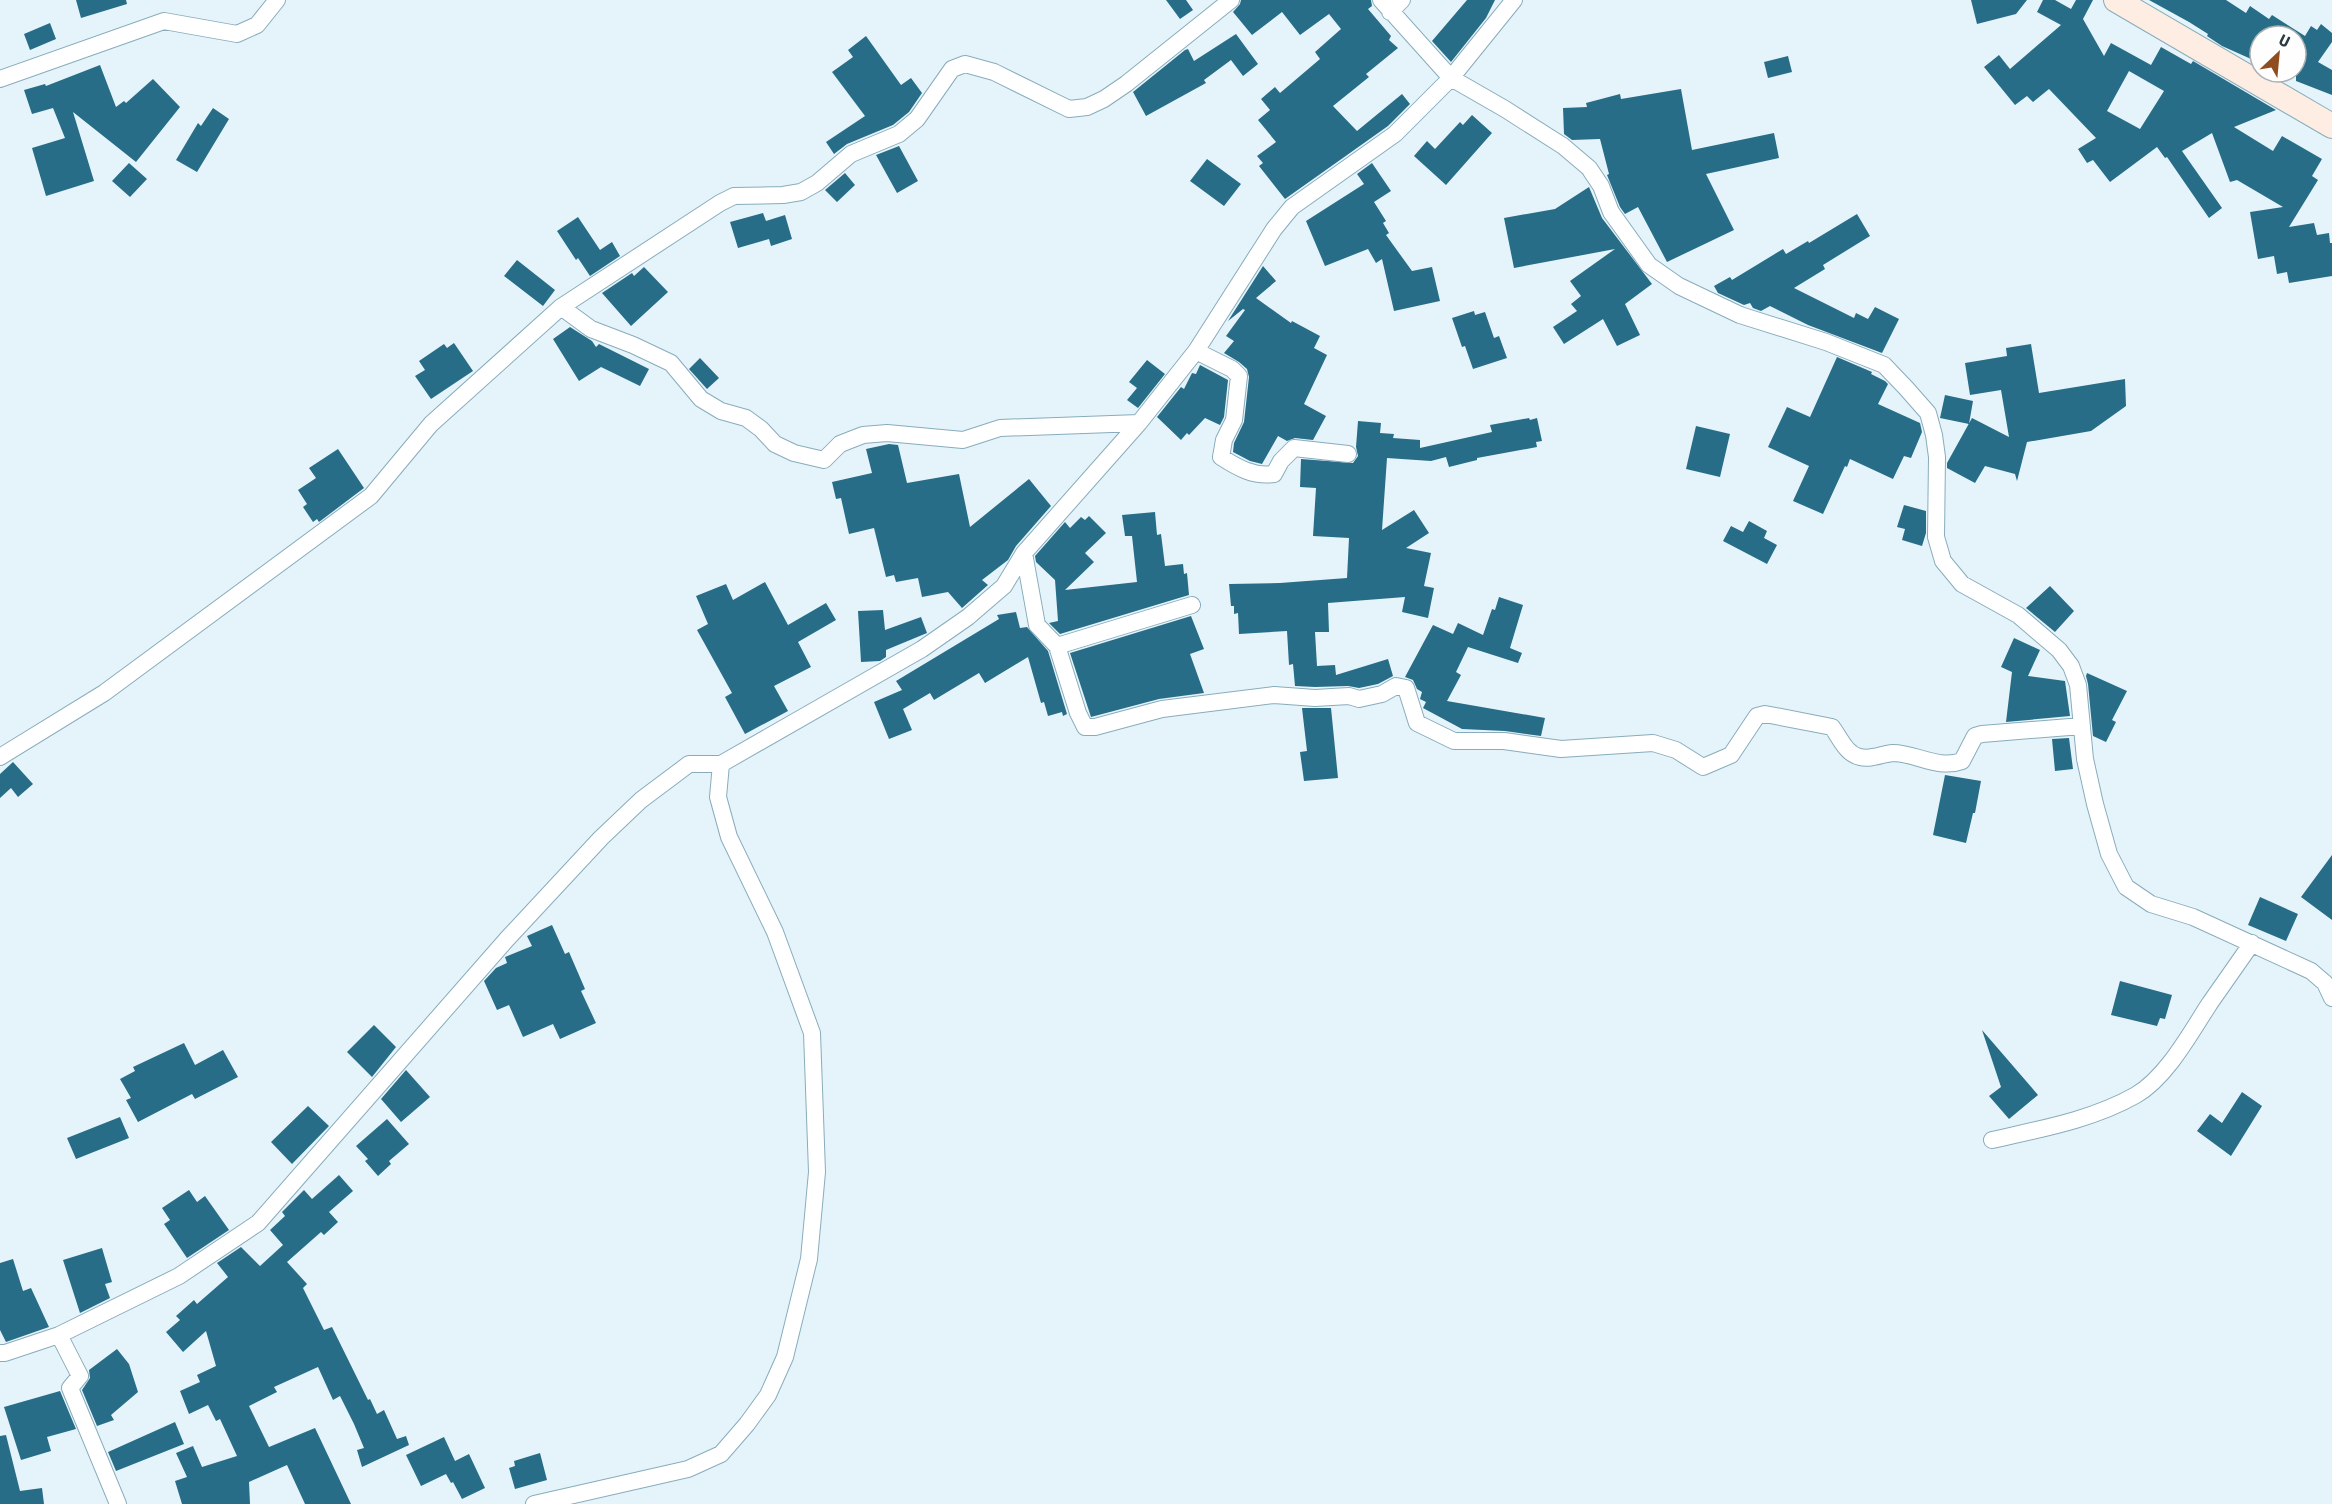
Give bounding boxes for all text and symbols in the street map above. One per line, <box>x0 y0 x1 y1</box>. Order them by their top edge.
north arrow <box>2248 24 2308 84</box>
text: U <box>2276 30 2293 51</box>

